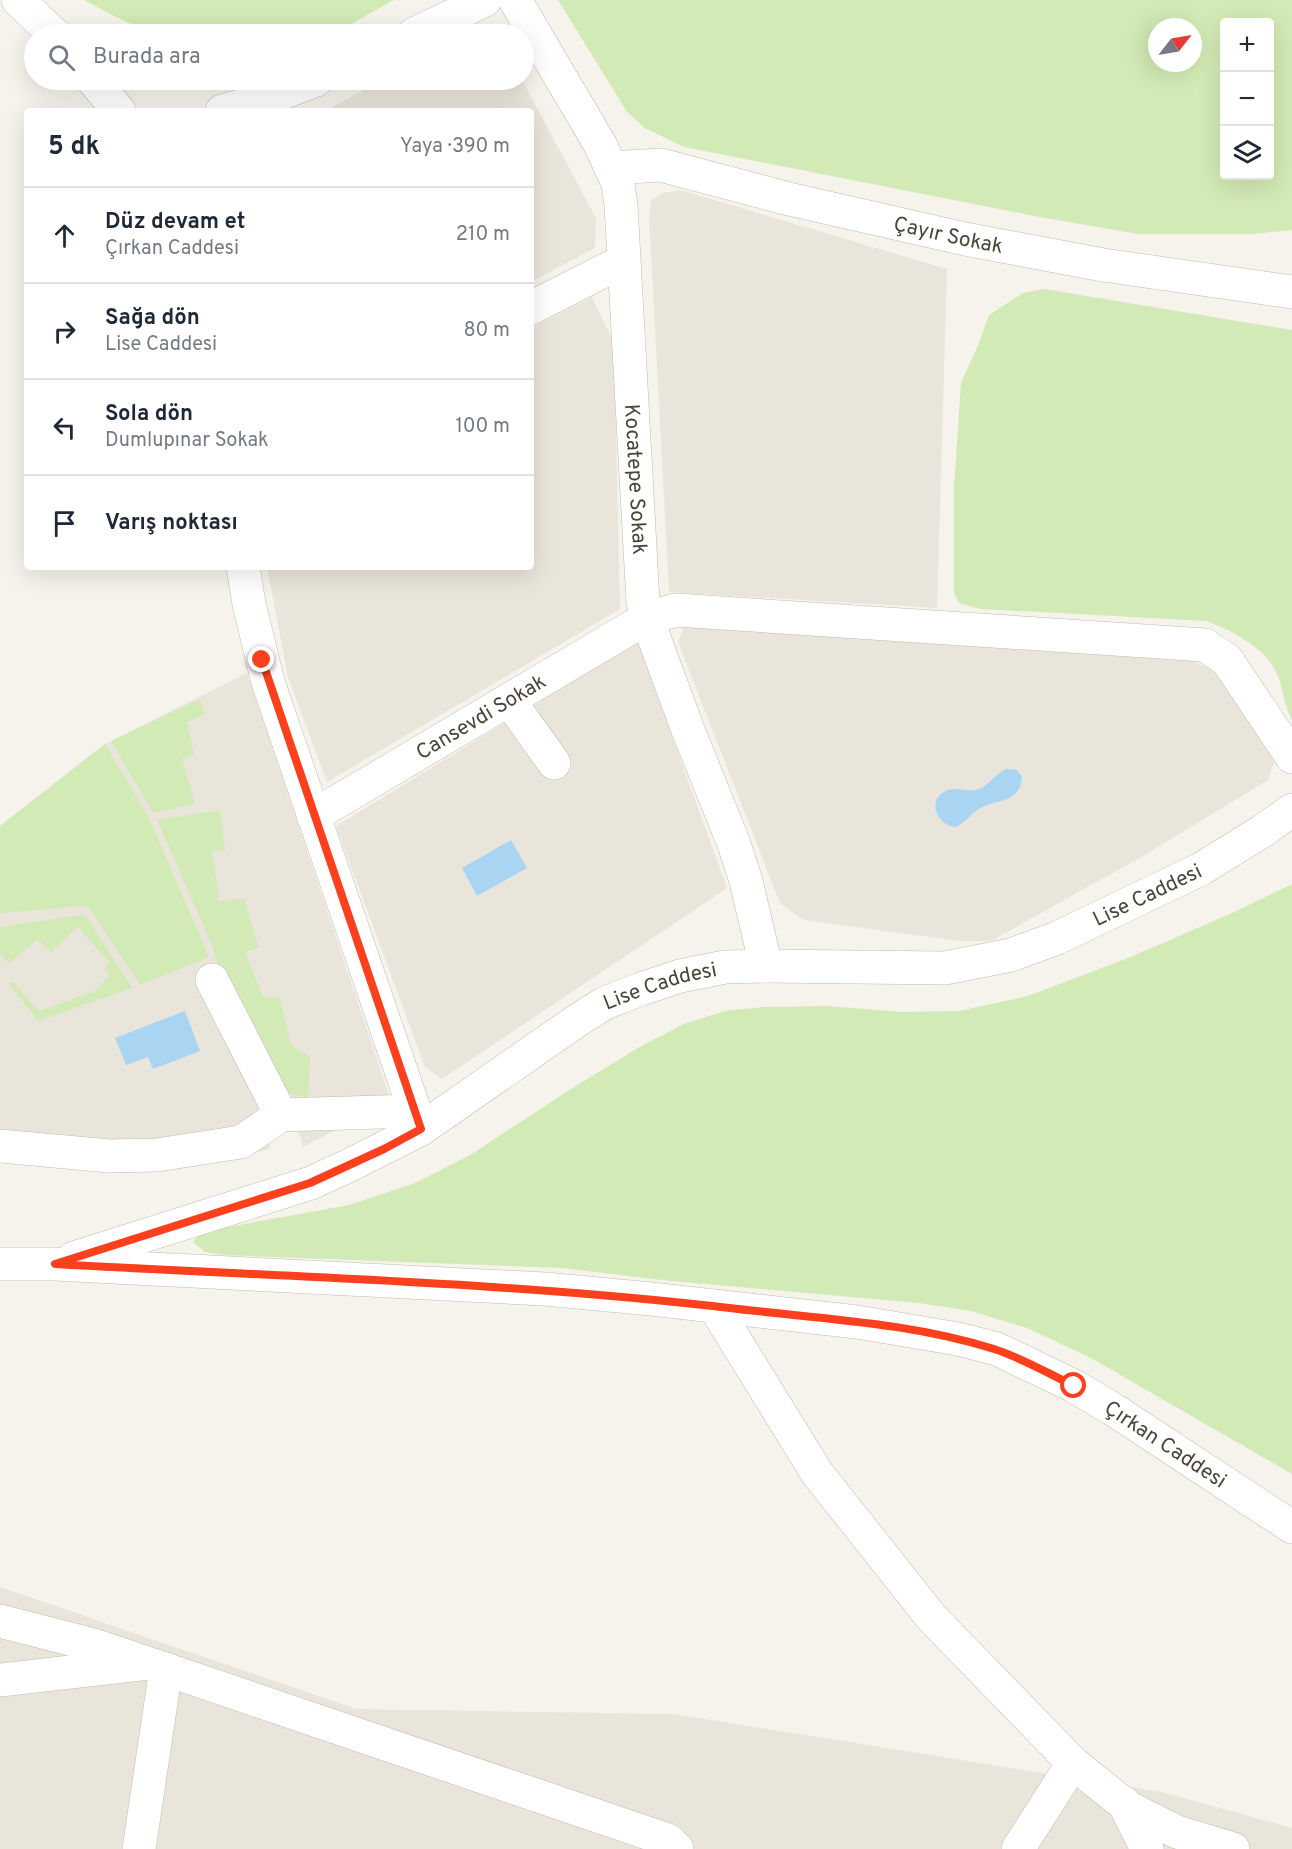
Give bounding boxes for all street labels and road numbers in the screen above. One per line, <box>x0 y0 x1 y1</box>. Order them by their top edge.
street label: Çayır Sokak <box>891 211 1005 261</box>
street label: Kocatepe Sokak <box>617 403 652 555</box>
street label: Cansevdi Sokak <box>411 669 552 767</box>
street label: Lise Caddesi <box>1089 859 1207 934</box>
street label: Lise Caddesi <box>600 957 719 1017</box>
street label: Çırkan Caddesi <box>1099 1395 1231 1495</box>

